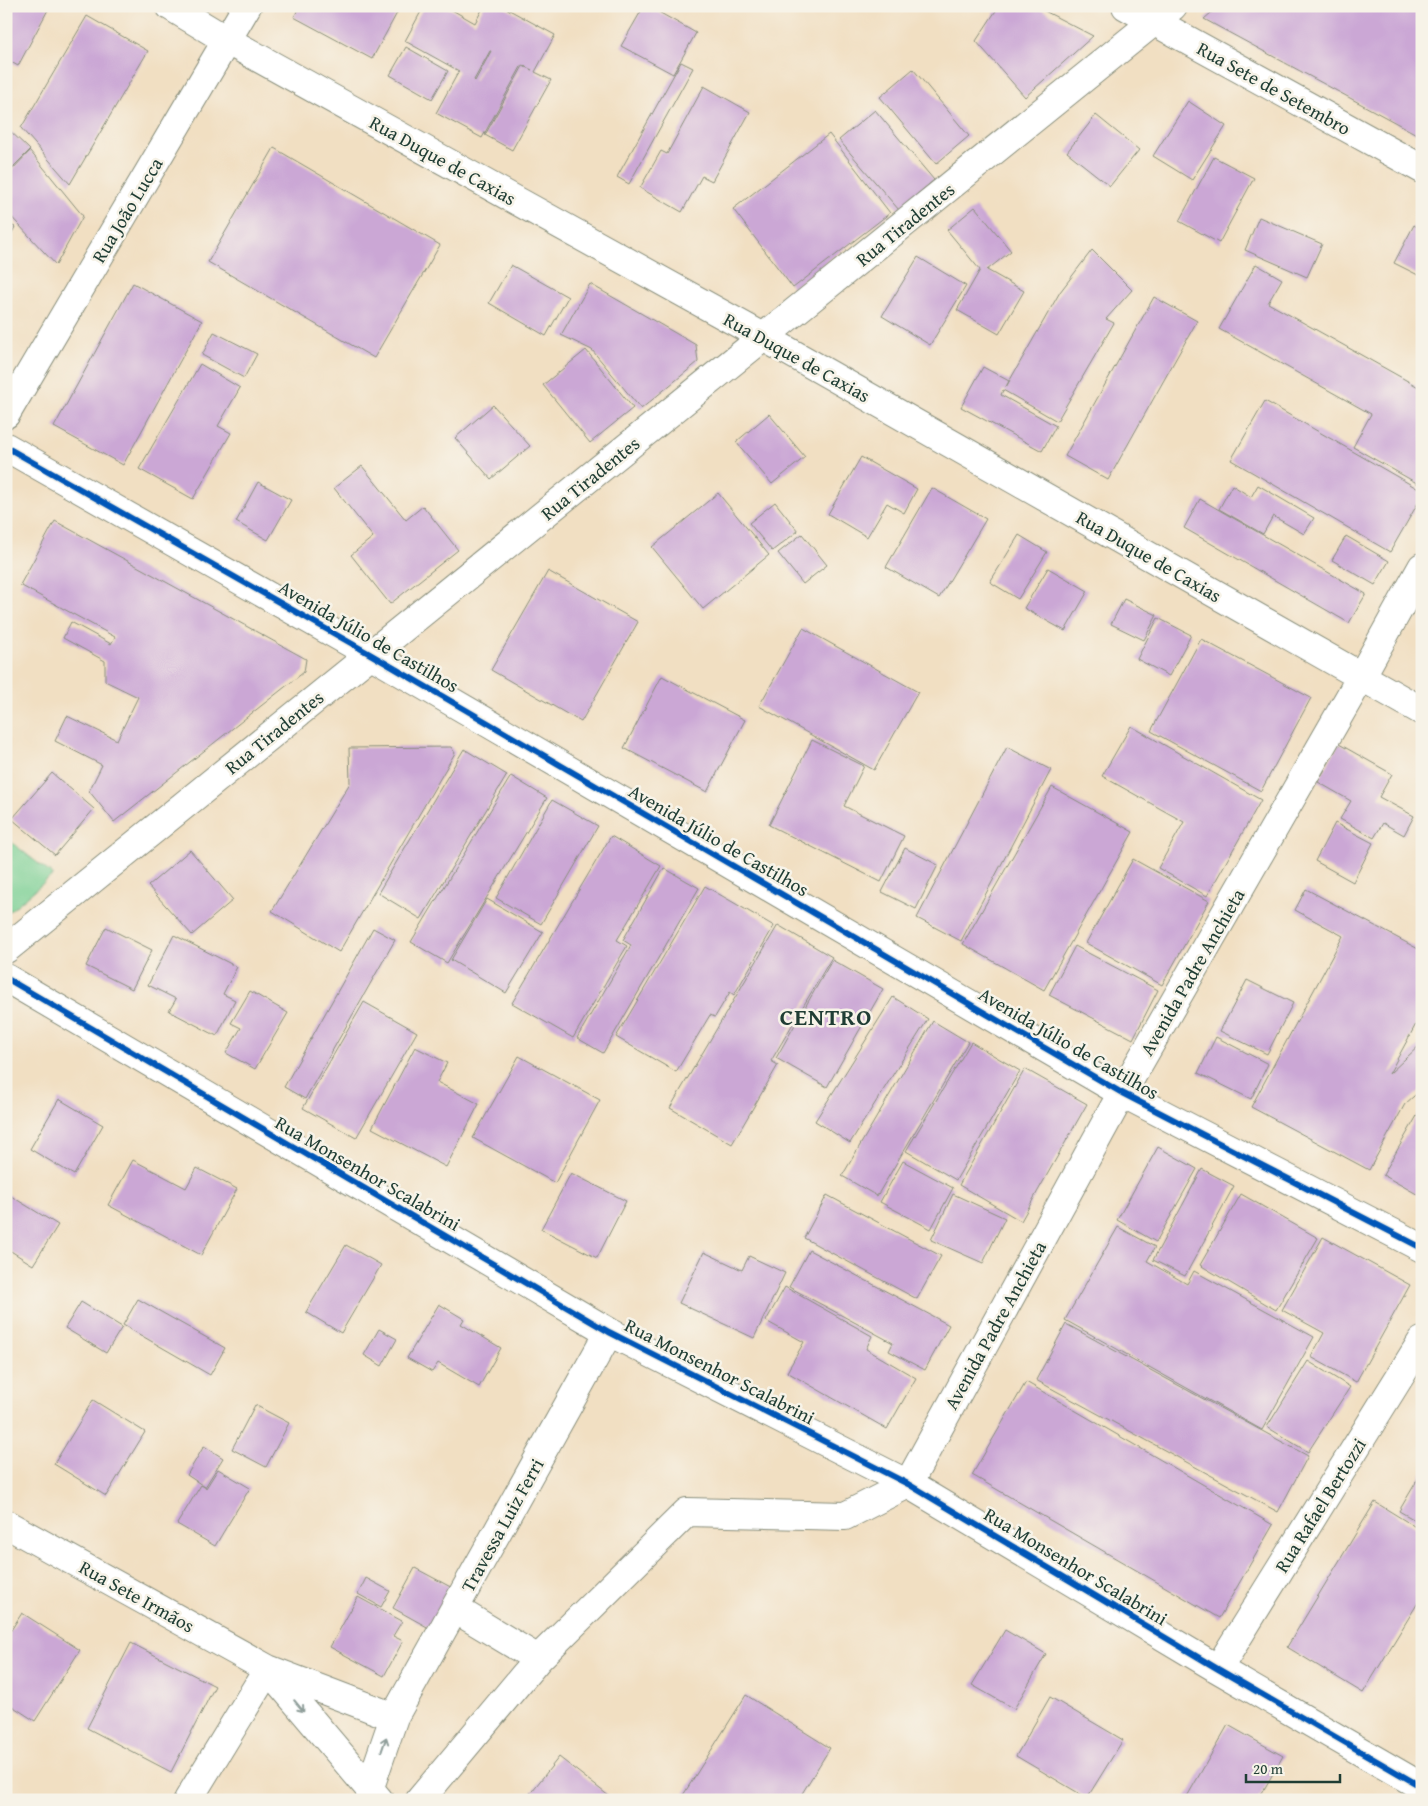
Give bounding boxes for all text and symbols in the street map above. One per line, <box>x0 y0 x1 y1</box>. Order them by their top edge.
street label: Rua Sete de Setembro <box>1192 34 1356 142</box>
street label: Rua Duque de Caxias <box>365 108 521 212</box>
street label: Rua João Lucca <box>85 152 169 268</box>
street label: Rua Tiradentes <box>850 175 960 273</box>
street label: Rua Duque de Caxias <box>719 305 875 409</box>
street label: Rua Tiradentes <box>535 429 645 527</box>
street label: Rua Duque de Caxias <box>1071 503 1227 609</box>
street label: Avenida Júlio de Castilhos <box>274 573 464 699</box>
street label: Rua Tiradentes <box>219 683 329 781</box>
street label: Avenida Júlio de Castilhos <box>624 777 814 903</box>
street label: Avenida Padre Anchieta <box>1133 883 1251 1061</box>
street label: Avenida Júlio de Castilhos <box>974 980 1164 1106</box>
district label: CENTRO <box>780 999 872 1034</box>
street label: Rua Monsenhor Scalabrini <box>270 1108 466 1238</box>
street label: Avenida Padre Anchieta <box>937 1236 1053 1414</box>
street label: Rua Monsenhor Scalabrini <box>620 1311 820 1431</box>
street label: Rua Rafael Bertozzi <box>1267 1432 1373 1578</box>
street label: Travessa Luiz Ferri <box>454 1453 550 1597</box>
street label: Rua Monsenhor Scalabrini <box>979 1500 1173 1632</box>
street label: Rua Sete Irmãos <box>74 1553 200 1639</box>
one-way arrow <box>294 1700 305 1713</box>
one-way arrow <box>380 1736 390 1752</box>
scale bar <box>1246 1751 1339 1783</box>
text: 20 m <box>1253 1758 1284 1779</box>

